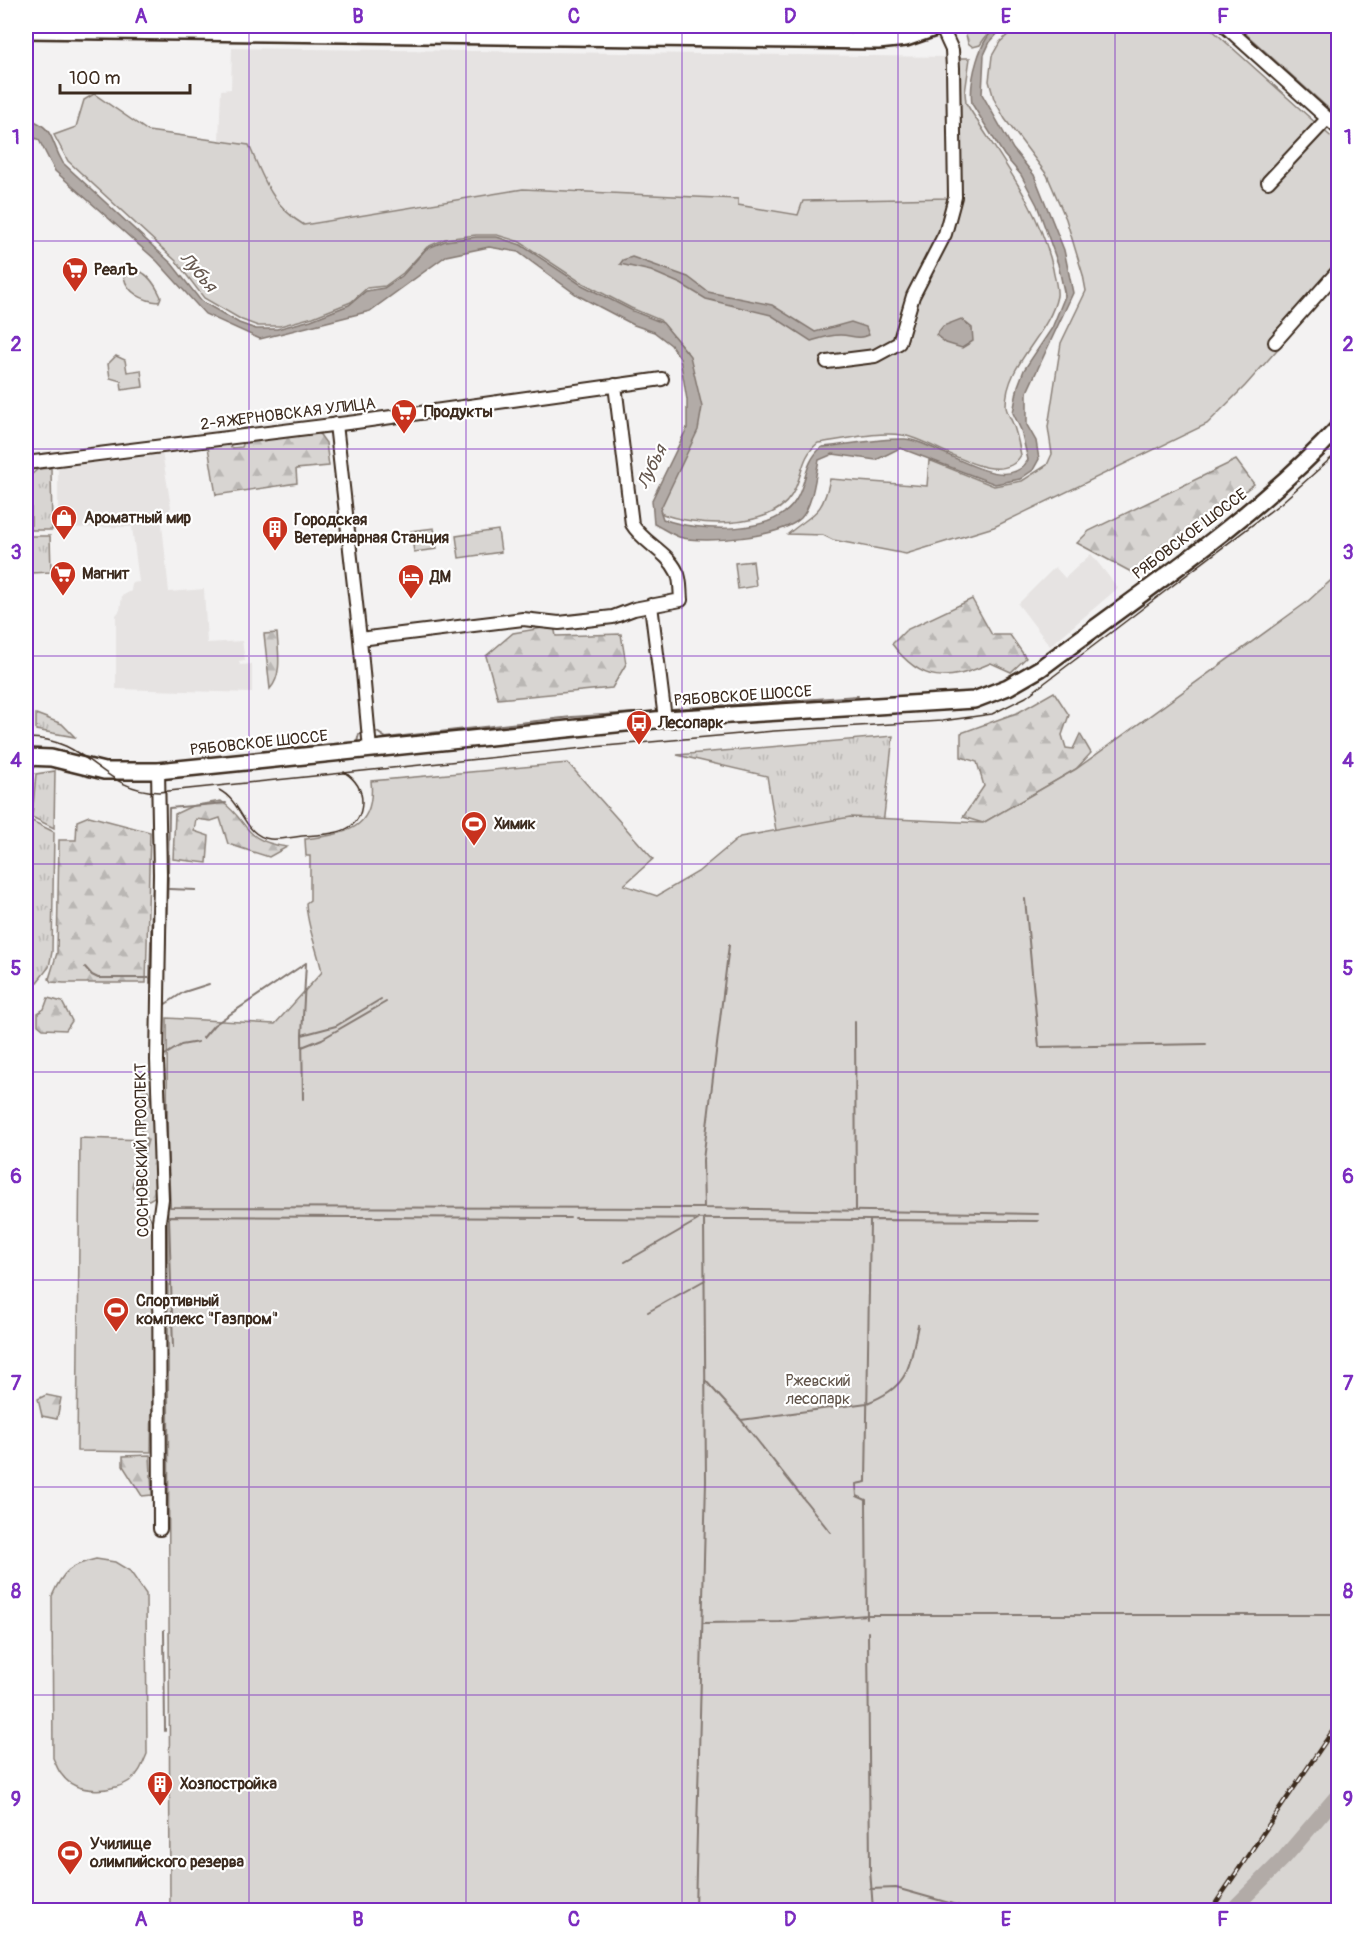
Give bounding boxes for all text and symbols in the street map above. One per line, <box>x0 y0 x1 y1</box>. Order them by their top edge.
text: A <box>135 4 148 29</box>
text: B <box>352 4 364 29</box>
text: C <box>568 4 580 29</box>
text: D <box>784 4 797 29</box>
text: E <box>1001 4 1012 29</box>
text: F <box>1217 4 1229 29</box>
scale bar <box>60 57 190 95</box>
text: 100 m <box>69 67 121 90</box>
text: 1 <box>12 125 20 150</box>
text: 1 <box>1344 125 1352 150</box>
water label: Лубья <box>174 247 223 298</box>
supermarket icon: РеалЪ <box>60 255 90 293</box>
place label: РеалЪ <box>94 260 138 280</box>
text: 2 <box>10 332 22 357</box>
text: 2 <box>1342 332 1354 357</box>
street label: 2-Я ЖЕРНОВСКАЯ УЛИЦА <box>199 393 377 435</box>
supermarket icon: Продукты <box>389 397 419 435</box>
place label: Продукты <box>424 402 493 422</box>
water label: Лубья <box>632 440 673 493</box>
street label: РЯБОВСКОЕ ШОССЕ <box>1129 484 1251 584</box>
shop icon: Ароматный мир <box>49 503 79 541</box>
place label: Ароматный мир <box>84 508 192 528</box>
place label: Городская Ветеринарная Станция <box>294 510 449 548</box>
building icon: Городская Ветеринарная Станция <box>260 514 290 552</box>
text: 3 <box>10 540 22 565</box>
text: 3 <box>1342 540 1354 565</box>
supermarket icon: Магнит <box>48 559 78 597</box>
hotel icon: ДМ <box>396 562 426 600</box>
place label: Магнит <box>82 564 131 584</box>
place label: ДМ <box>429 567 452 587</box>
street label: РЯБОВСКОЕ ШОССЕ <box>673 681 813 711</box>
bus stop icon: Лесопарк <box>624 708 654 746</box>
place label: Лесопарк <box>657 713 724 733</box>
street label: РЯБОВСКОЕ ШОССЕ <box>189 726 329 760</box>
text: 4 <box>10 748 22 773</box>
text: 4 <box>1342 748 1354 773</box>
sports icon: Химик <box>459 809 489 847</box>
place label: Химик <box>494 814 536 834</box>
text: 5 <box>11 956 22 981</box>
text: 5 <box>1343 956 1354 981</box>
street label: СОСНОВСКИЙ ПРОСПЕКТ <box>130 1062 154 1237</box>
text: 6 <box>10 1164 22 1189</box>
text: 6 <box>1342 1164 1354 1189</box>
place label: Cпортивный комплекс "Газпром" <box>136 1291 278 1329</box>
sports icon: Cпортивный комплекс "Газпром" <box>101 1295 131 1333</box>
text: 7 <box>11 1371 22 1396</box>
park label: Ржевский лесопарк <box>785 1371 851 1409</box>
text: 7 <box>1343 1371 1354 1396</box>
text: 8 <box>11 1579 21 1604</box>
text: 8 <box>1343 1579 1353 1604</box>
building icon: Хозпостройка <box>145 1769 175 1807</box>
place label: Хозпостройка <box>180 1774 278 1794</box>
text: 9 <box>11 1787 21 1812</box>
text: 9 <box>1343 1787 1353 1812</box>
place label: Училище олимпийского резерва <box>89 1834 245 1872</box>
sports icon: Училище олимпийского резерва <box>55 1838 85 1876</box>
text: A <box>135 1907 148 1932</box>
text: B <box>352 1907 364 1932</box>
text: C <box>568 1907 580 1932</box>
text: D <box>784 1907 797 1932</box>
text: E <box>1001 1907 1012 1932</box>
text: F <box>1217 1907 1229 1932</box>

